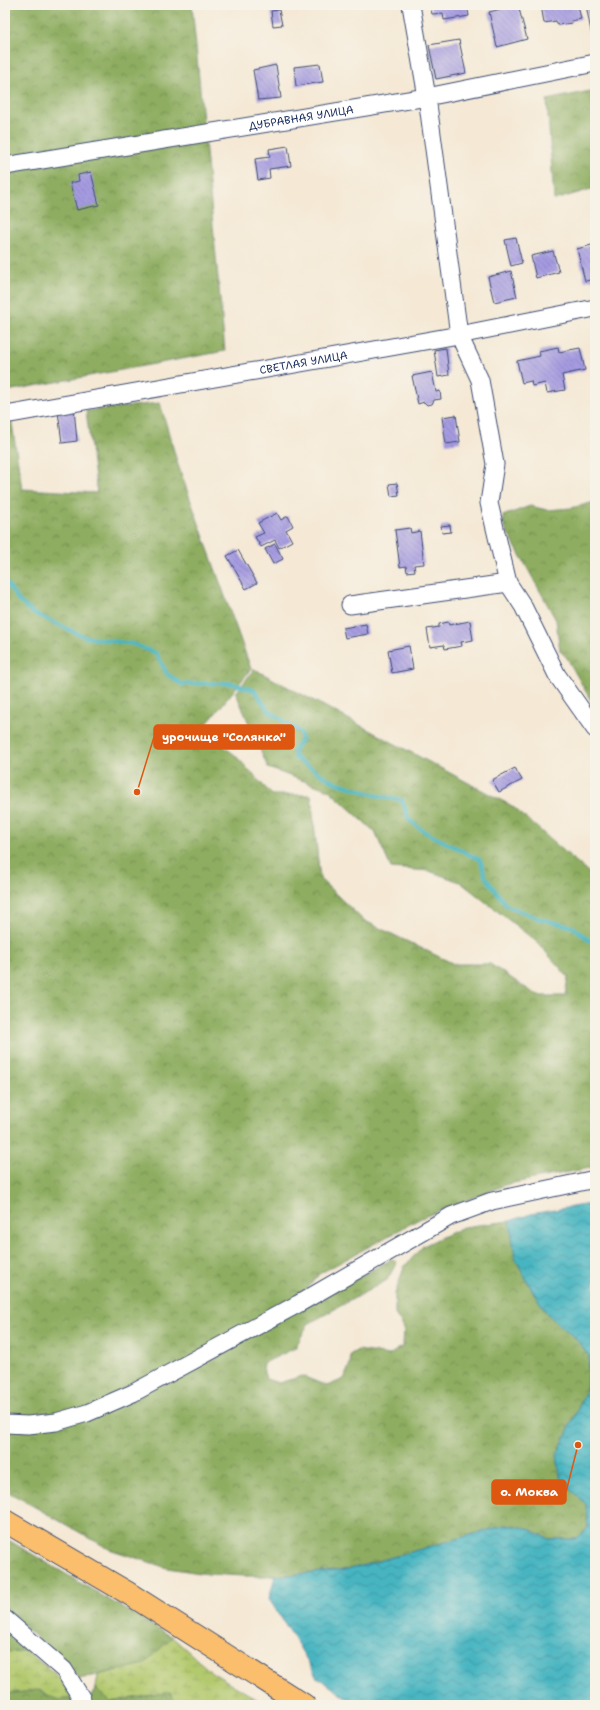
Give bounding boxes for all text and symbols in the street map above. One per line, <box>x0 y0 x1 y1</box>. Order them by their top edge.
street label: ДУБРАВНАЯ УЛИЦА <box>248 102 355 134</box>
street label: СВЕТЛАЯ УЛИЦА <box>258 348 349 378</box>
callout: урочище "Солянка" <box>154 725 294 749</box>
text: урочище "Солянка" <box>162 729 286 745</box>
callout: о. Моква <box>492 1480 566 1504</box>
text: о. Моква <box>500 1484 559 1500</box>

